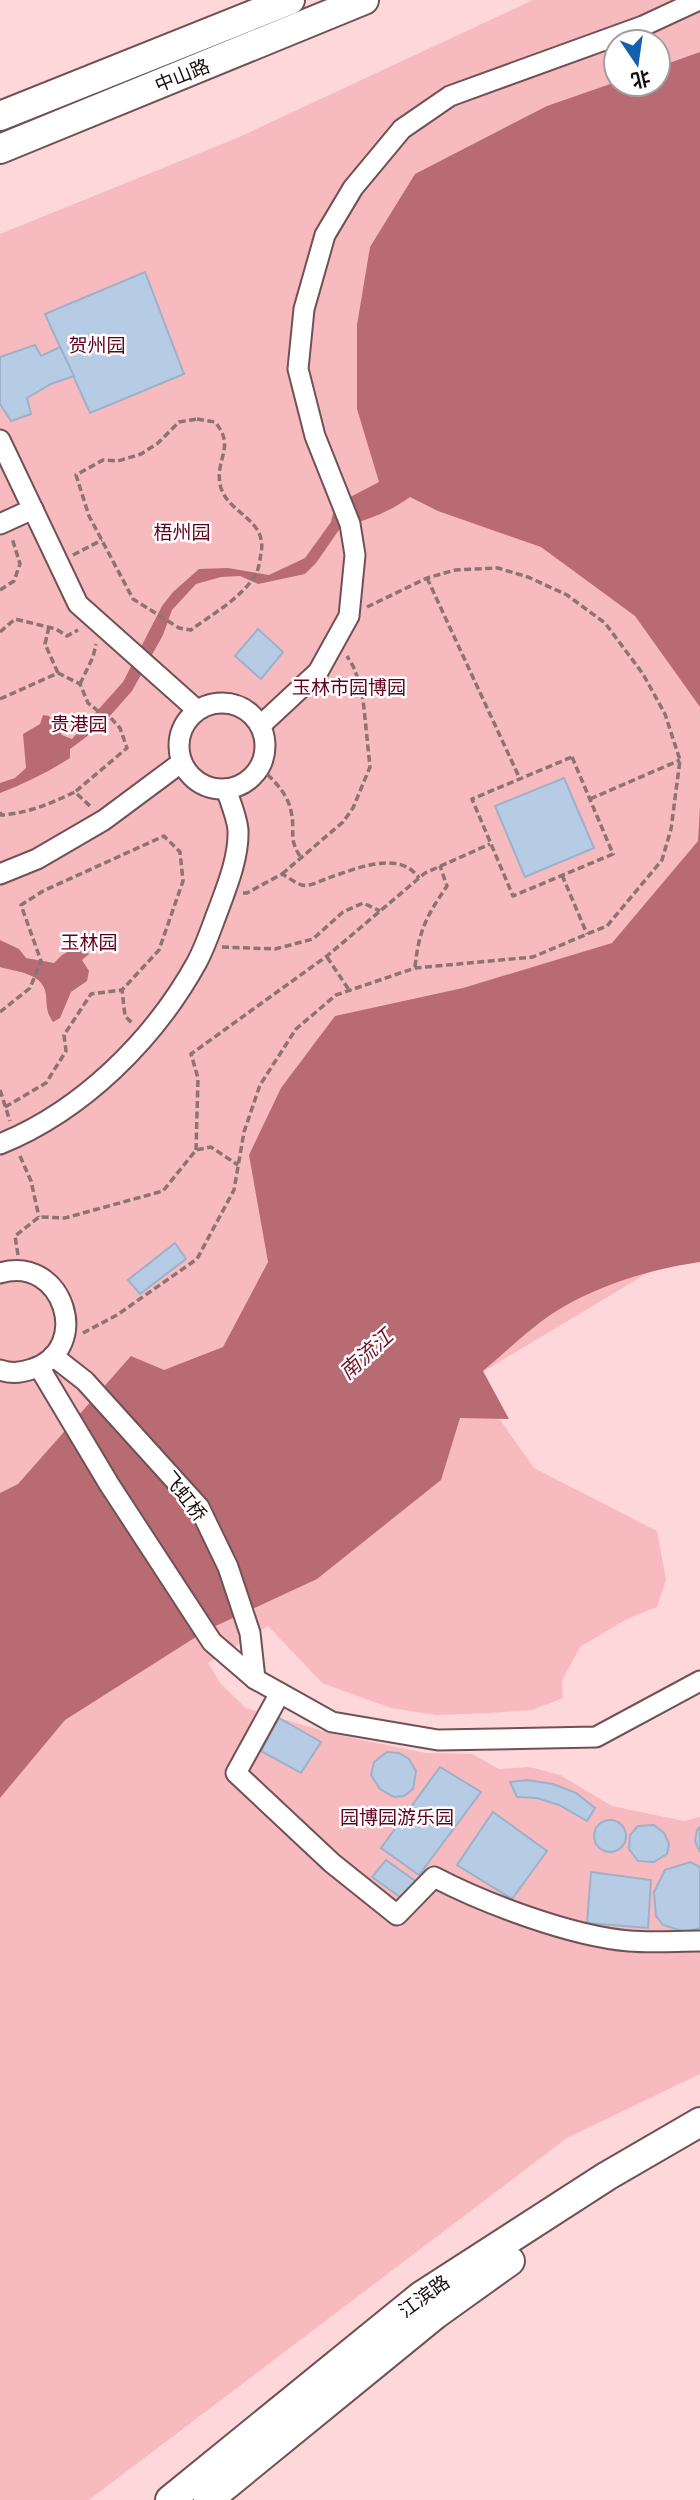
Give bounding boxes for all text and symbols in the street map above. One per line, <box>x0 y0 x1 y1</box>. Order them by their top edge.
north arrow <box>602 28 672 98</box>
street label: 中山路 <box>151 53 213 97</box>
text: 北 <box>629 66 653 93</box>
park label: 贺州园 <box>68 333 126 357</box>
park label: 梧州园 <box>153 520 211 544</box>
park label: 玉林市园博园 <box>292 675 406 699</box>
park label: 贵港园 <box>50 712 108 736</box>
park label: 玉林园 <box>60 930 118 954</box>
water label: 南流江 <box>334 1322 400 1385</box>
street label: 飞虹桥 <box>158 1466 212 1526</box>
park label: 园博园游乐园 <box>340 1805 454 1829</box>
street label: 江滨路 <box>394 2270 454 2322</box>

